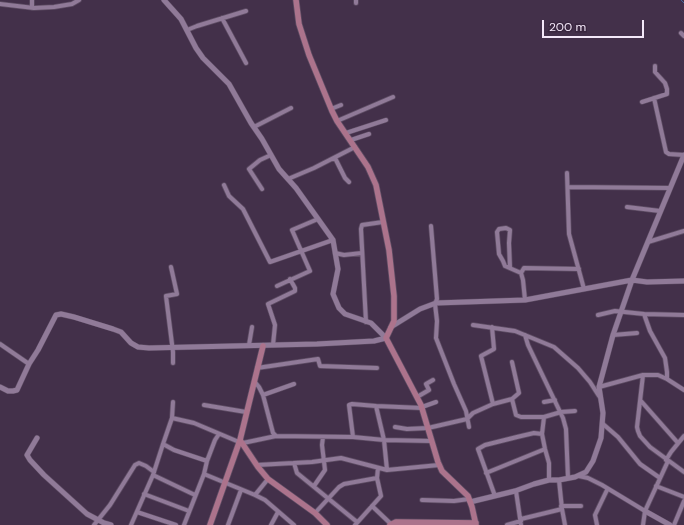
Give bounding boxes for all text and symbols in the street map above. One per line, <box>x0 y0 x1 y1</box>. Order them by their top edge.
scale bar <box>544 12 646 38</box>
text: 200 m <box>549 19 586 35</box>

